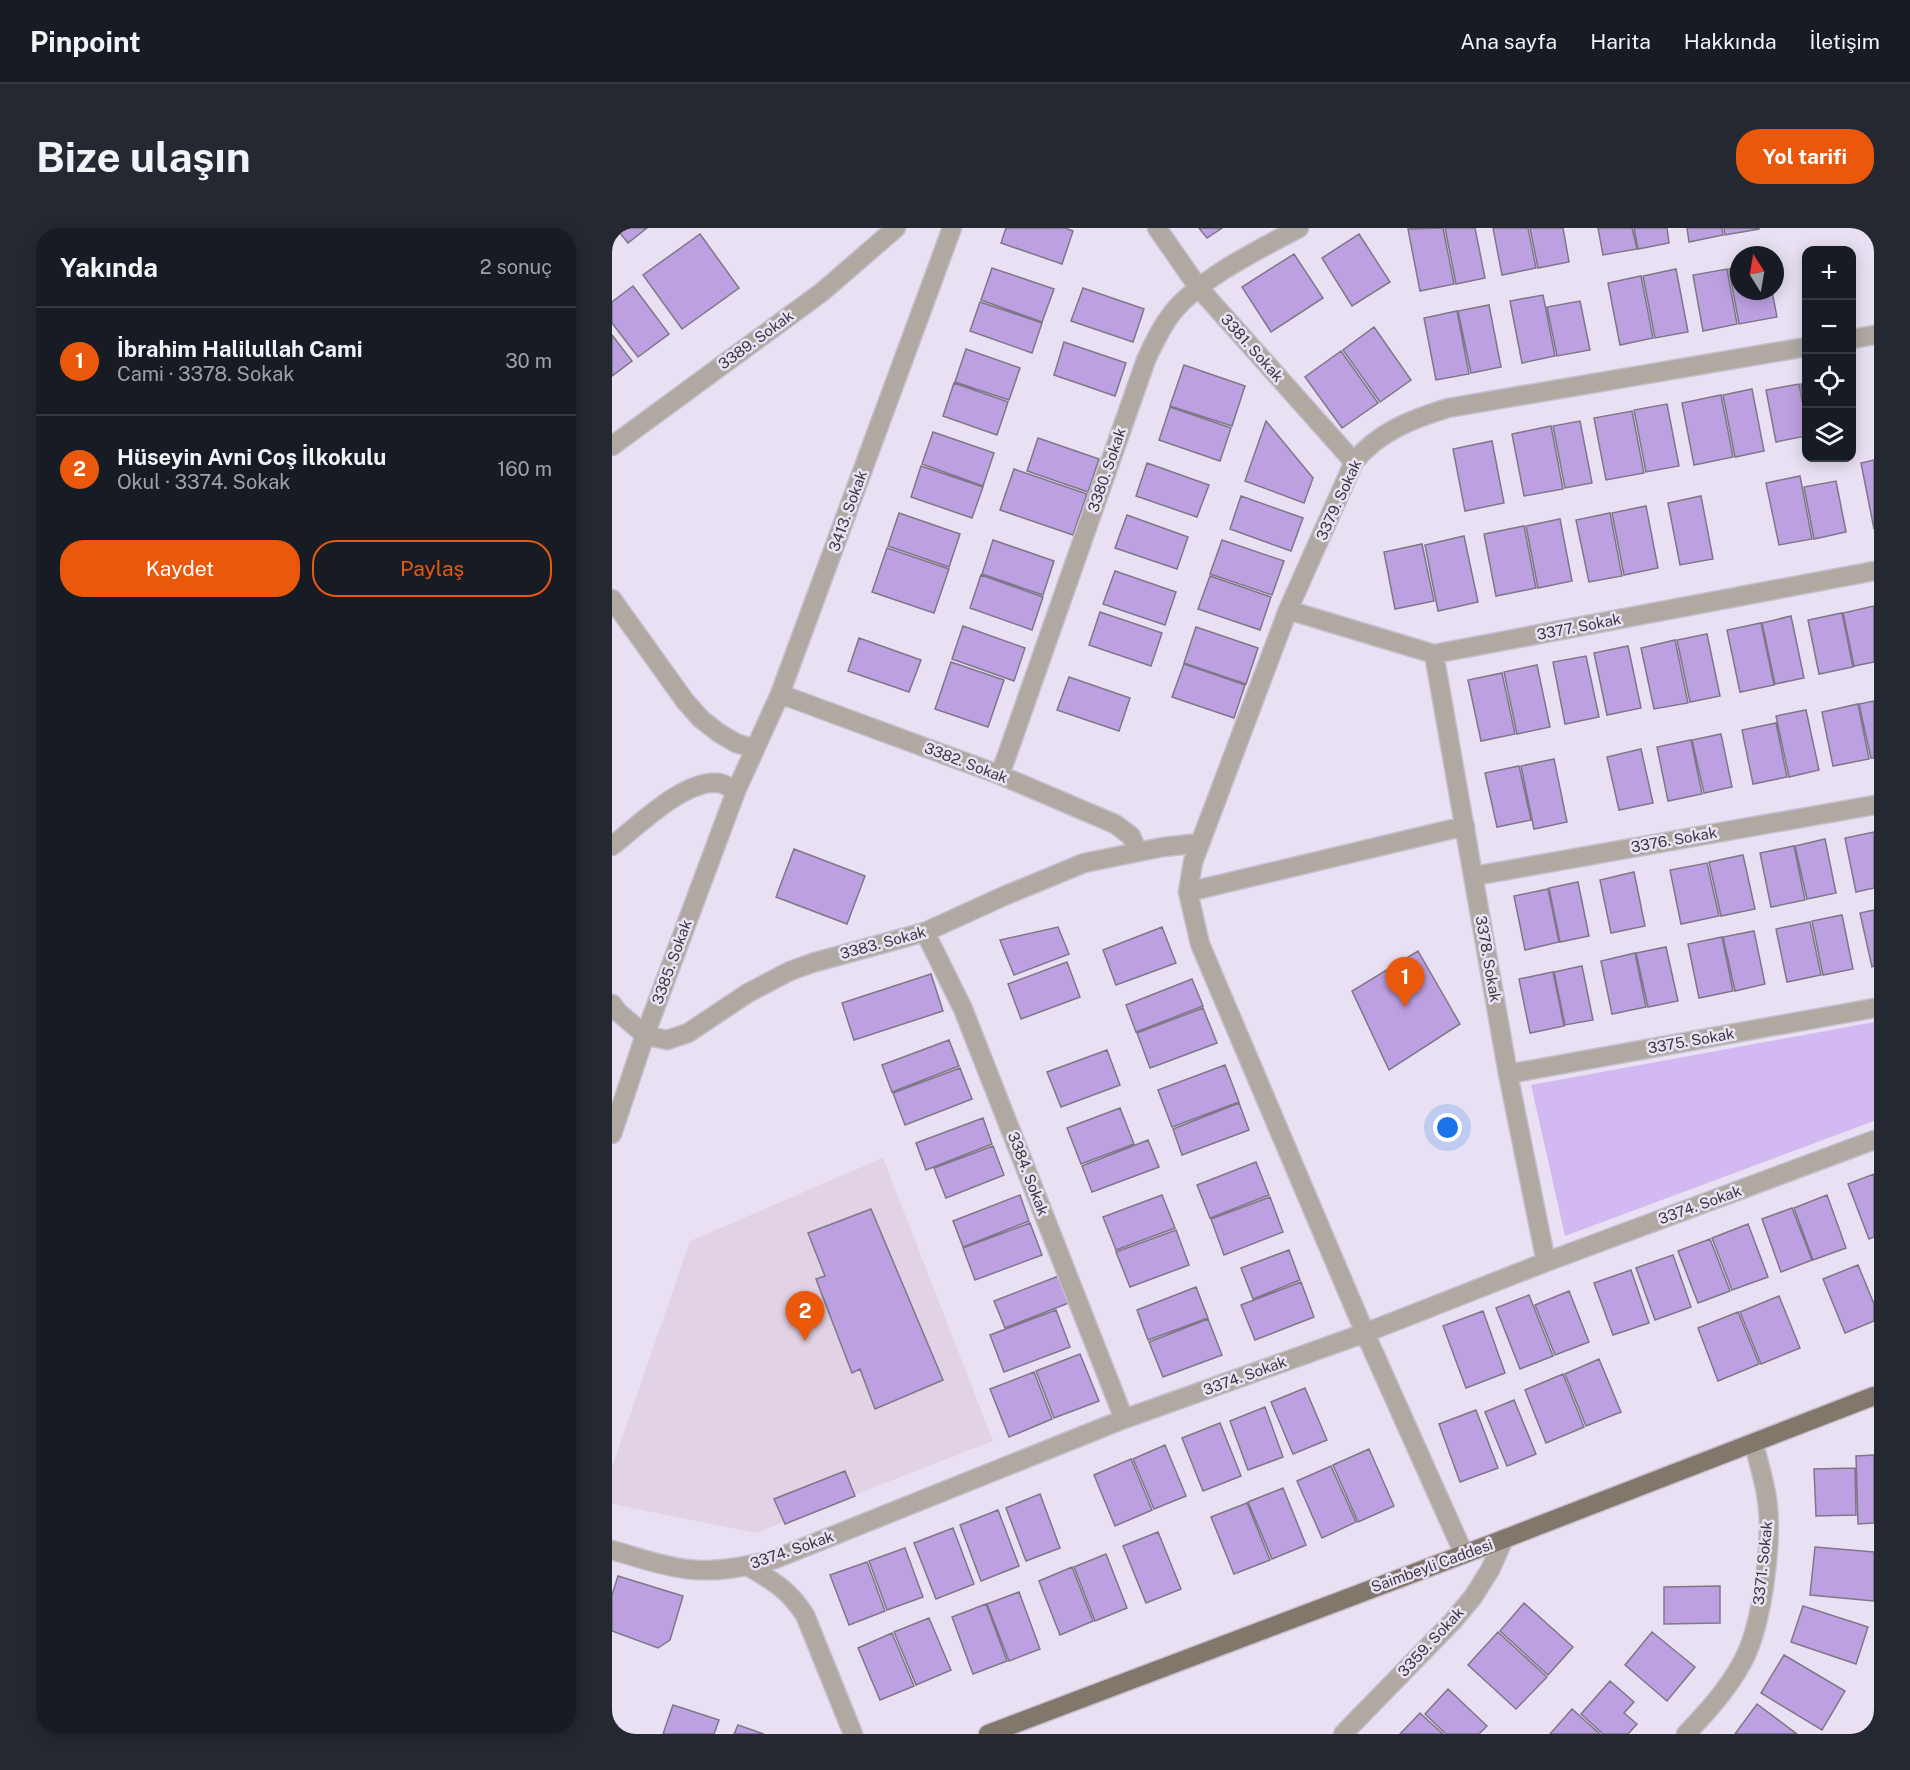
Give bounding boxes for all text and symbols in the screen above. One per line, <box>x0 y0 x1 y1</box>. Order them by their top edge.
text: Pinpoint <box>30 25 141 58</box>
text: Ana sayfa <box>1460 29 1557 54</box>
text: Harita <box>1590 29 1651 54</box>
text: Hakkında <box>1684 29 1777 54</box>
text: İletişim <box>1810 29 1880 54</box>
button: Yol tarifi <box>1736 129 1874 184</box>
text: Bize ulaşın <box>36 132 251 181</box>
north arrow <box>1730 246 1784 300</box>
map controls <box>1802 246 1856 462</box>
button: + <box>1802 246 1856 300</box>
text: Yakında <box>60 252 158 283</box>
text: 2 sonuç <box>480 255 552 279</box>
button: − <box>1802 300 1856 354</box>
street label: 3389. Sokak <box>715 307 796 372</box>
street label: 3381. Sokak <box>1218 310 1287 385</box>
text: İbrahim Halilullah Cami <box>117 336 363 362</box>
text: 1 <box>75 349 84 373</box>
text: 30 m <box>505 349 552 373</box>
button: locate <box>1802 354 1856 408</box>
text: Cami · 3378. Sokak <box>117 362 294 386</box>
button: layers <box>1802 408 1856 462</box>
street label: 3380. Sokak <box>1084 426 1129 514</box>
text: Hüseyin Avni Coş İlkokulu <box>117 444 386 470</box>
text: 2 <box>73 457 86 481</box>
text: 160 m <box>497 457 552 481</box>
street label: 3379. Sokak <box>1312 457 1365 543</box>
street label: 3413. Sokak <box>825 468 870 554</box>
text: Okul · 3374. Sokak <box>117 470 290 494</box>
button: Kaydet <box>60 540 300 597</box>
button: Paylaş <box>312 540 552 597</box>
street label: 3377. Sokak <box>1535 610 1622 643</box>
street label: 3382. Sokak <box>922 739 1010 786</box>
street label: 3376. Sokak <box>1630 824 1718 855</box>
street label: 3378. Sokak <box>1473 914 1504 1003</box>
street label: 3385. Sokak <box>648 917 695 1006</box>
street label: 3383. Sokak <box>838 923 928 962</box>
pin: 1 <box>1386 958 1424 1007</box>
street label: 3375. Sokak <box>1646 1025 1735 1056</box>
your location <box>1433 1113 1462 1142</box>
street label: 3384. Sokak <box>1005 1130 1052 1218</box>
street label: 3374. Sokak <box>1656 1182 1744 1227</box>
pin: 2 <box>786 1292 824 1341</box>
street label: 3374. Sokak <box>1201 1353 1289 1398</box>
street label: 3371. Sokak <box>1750 1520 1775 1606</box>
street label: 3374. Sokak <box>748 1527 836 1572</box>
street label: Saimbeyli Caddesi <box>1369 1536 1495 1595</box>
street label: 3359. Sokak <box>1394 1604 1467 1680</box>

